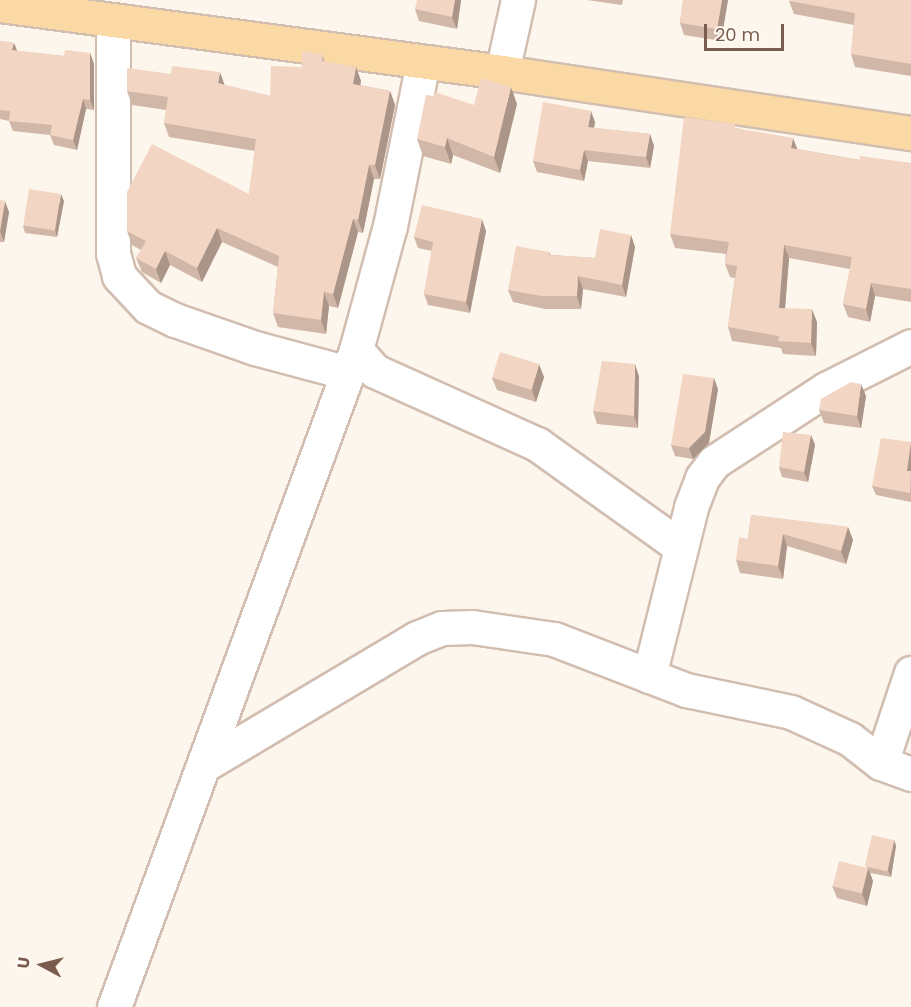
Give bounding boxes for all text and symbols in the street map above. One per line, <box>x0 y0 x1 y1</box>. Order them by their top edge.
scale bar <box>707 12 786 50</box>
text: 20 m <box>715 22 760 47</box>
north arrow <box>12 935 72 995</box>
text: U <box>12 956 36 970</box>

